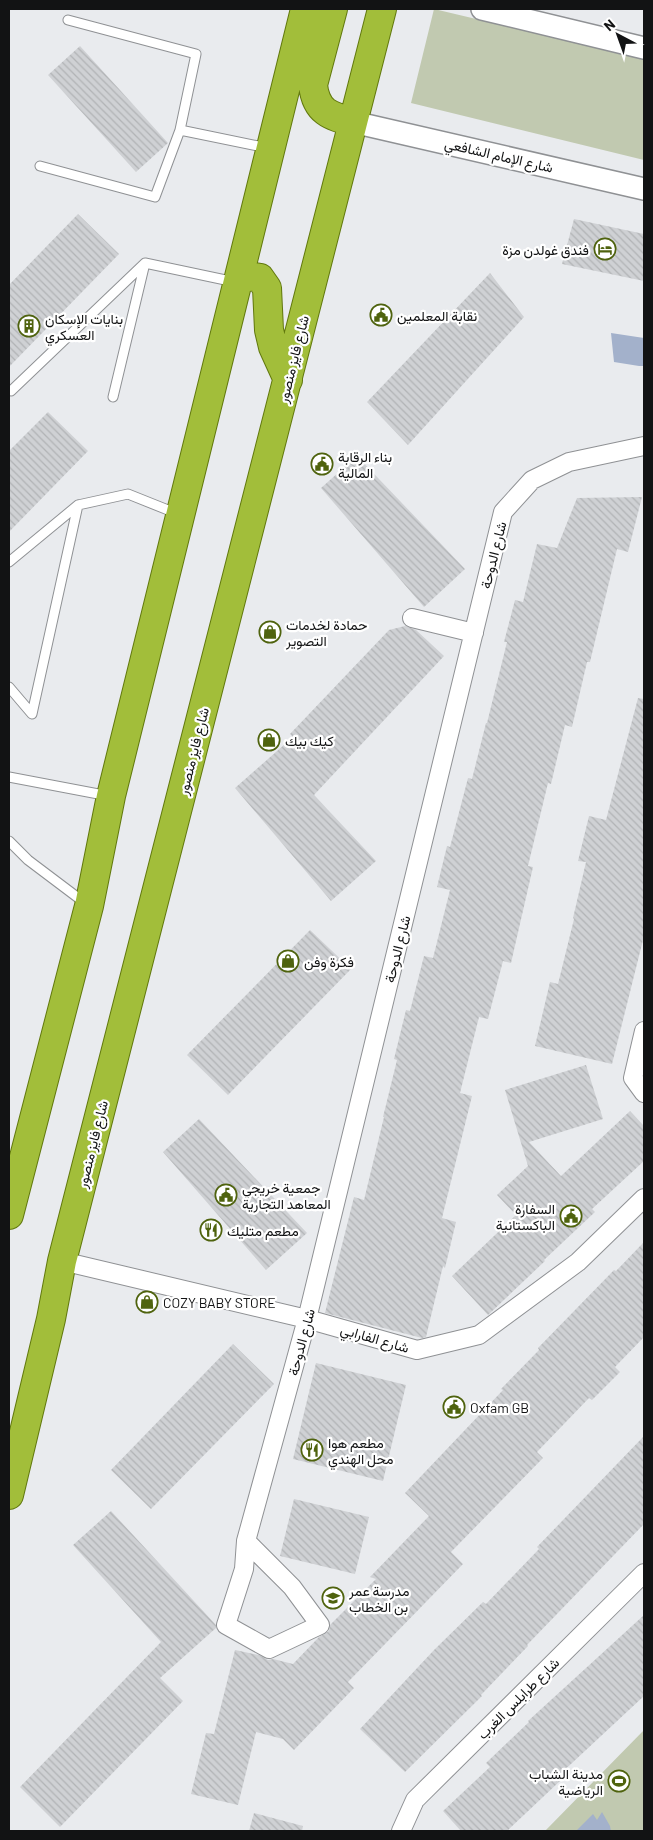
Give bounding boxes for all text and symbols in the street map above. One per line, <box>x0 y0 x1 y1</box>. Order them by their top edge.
north arrow <box>593 10 643 60</box>
text: N <box>600 15 618 34</box>
street label: شارع الإمام الشافعي <box>442 134 555 180</box>
hotel icon: فندق غولدن مزة <box>593 237 617 261</box>
place label: فندق غولدن مزة <box>502 241 589 259</box>
public building icon: نقابة المعلمين <box>369 303 393 327</box>
place label: نقابة المعلمين <box>397 307 477 325</box>
place label: بنايات الإسكان العسكري <box>45 310 123 347</box>
building icon: بنايات الإسكان العسكري <box>17 314 41 338</box>
street label: شارع فايز منصور <box>274 314 315 406</box>
place label: بناء الرقابة المالية <box>338 448 392 481</box>
public building icon: بناء الرقابة المالية <box>310 452 334 476</box>
street label: شارع الدوحة <box>476 520 512 591</box>
place label: حمادة لخدمات التصوير <box>285 616 367 650</box>
shop icon: حمادة لخدمات التصوير <box>258 620 282 644</box>
street label: شارع فايز منصور <box>174 706 215 798</box>
shop icon: كيك بيك <box>257 728 281 752</box>
place label: كيك بيك <box>285 732 334 750</box>
street label: شارع الدوحة <box>380 914 416 985</box>
shop icon: فكرة وفن <box>276 949 300 973</box>
place label: فكرة وفن <box>304 953 354 971</box>
street label: شارع فايز منصور <box>73 1099 114 1191</box>
place label: جمعية خريجي المعاهد التجارية <box>242 1179 331 1213</box>
public building icon: جمعية خريجي المعاهد التجارية <box>214 1183 238 1207</box>
place label: السفارة الباكستانية <box>496 1200 555 1234</box>
public building icon: السفارة الباكستانية <box>559 1204 583 1228</box>
restaurant icon: مطعم متليك <box>199 1218 223 1242</box>
place label: مطعم متليك <box>227 1222 299 1240</box>
shop icon: COZY BABY STORE <box>135 1290 159 1314</box>
place label: COZY BABY STORE <box>163 1294 276 1311</box>
street label: شارع الدوحة <box>284 1307 321 1378</box>
street label: شارع الفارابي <box>338 1320 411 1360</box>
public building icon: Oxfam GB <box>442 1395 466 1419</box>
place label: Oxfam GB <box>470 1399 529 1416</box>
place label: مطعم هوا محل الهندي <box>328 1434 393 1471</box>
restaurant icon: مطعم هوا محل الهندي <box>300 1438 324 1462</box>
place label: مدرسة عمر بن الخطاب <box>348 1582 409 1616</box>
school or university icon: مدرسة عمر بن الخطاب <box>321 1586 345 1610</box>
street label: شارع طرابلس الغرب <box>474 1654 564 1744</box>
place label: مدينة الشباب الرياضية <box>529 1765 603 1799</box>
sports icon: مدينة الشباب الرياضية <box>607 1769 631 1793</box>

